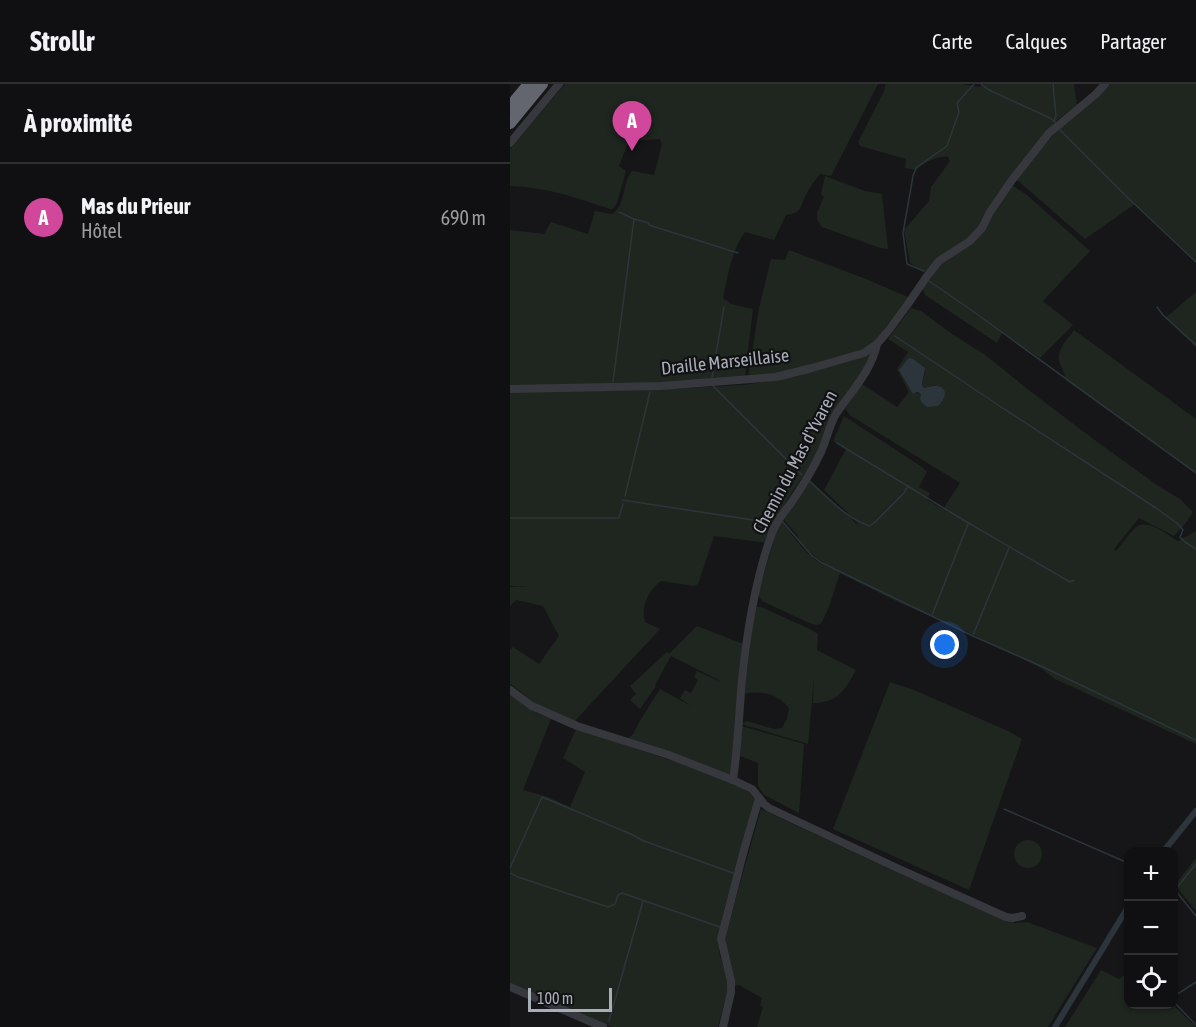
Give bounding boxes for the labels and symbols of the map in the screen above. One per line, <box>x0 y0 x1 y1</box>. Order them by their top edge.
pin: A <box>612 101 652 151</box>
street label: Draille Marseillaise <box>660 344 790 379</box>
street label: Chemin du Mas d'Yvaren <box>748 387 841 537</box>
your location <box>930 630 959 659</box>
scale bar <box>528 985 612 1012</box>

